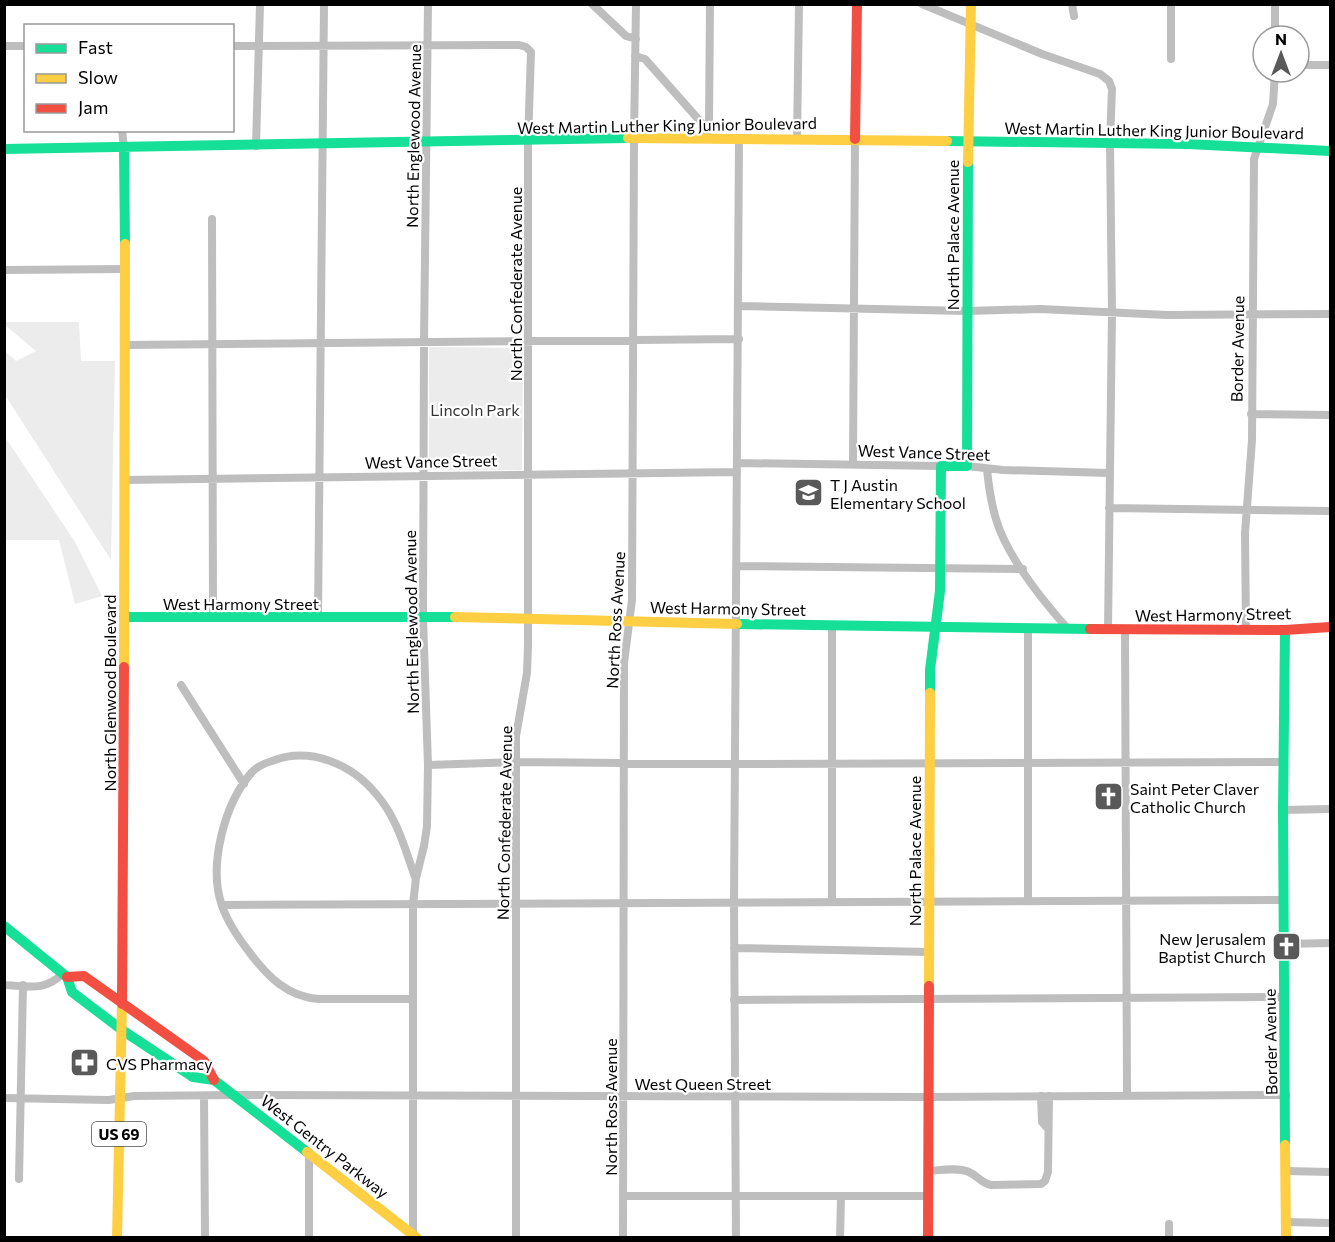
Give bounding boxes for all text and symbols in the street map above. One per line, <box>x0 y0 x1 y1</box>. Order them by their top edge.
legend <box>24 24 234 132</box>
north arrow <box>1251 24 1311 84</box>
text: N <box>1275 29 1287 48</box>
text: Fast <box>78 36 113 58</box>
street label: North Englewood Avenue <box>402 44 424 228</box>
text: Slow <box>78 66 118 88</box>
text: Jam <box>78 96 108 118</box>
street label: West Martin Luther King Junior Boulevard <box>517 113 817 137</box>
street label: West Martin Luther King Junior Boulevard <box>1004 118 1304 142</box>
street label: North Palace Avenue <box>943 160 962 310</box>
street label: North Confederate Avenue <box>506 187 525 381</box>
street label: Border Avenue <box>1227 296 1247 402</box>
park label: Lincoln Park <box>430 400 520 419</box>
street label: West Vance Street <box>857 440 991 464</box>
street label: West Vance Street <box>364 450 498 472</box>
place label: T J Austin Elementary School <box>830 475 966 512</box>
school or university icon: T J Austin Elementary School <box>793 477 825 509</box>
street label: North Englewood Avenue <box>400 530 422 714</box>
street label: North Ross Avenue <box>602 551 628 689</box>
street label: West Harmony Street <box>163 594 320 613</box>
street label: North Glenwood Boulevard <box>100 595 119 791</box>
street label: West Harmony Street <box>650 597 807 619</box>
street label: West Harmony Street <box>1135 603 1292 625</box>
street label: North Confederate Avenue <box>493 726 515 920</box>
street label: North Palace Avenue <box>905 776 924 926</box>
place label: Saint Peter Claver Catholic Church <box>1130 779 1260 816</box>
church icon: Saint Peter Claver Catholic Church <box>1093 781 1125 813</box>
place label: New Jerusalem Baptist Church <box>1158 929 1266 966</box>
church icon: New Jerusalem Baptist Church <box>1271 931 1303 963</box>
street label: Border Avenue <box>1260 989 1280 1095</box>
street label: North Ross Avenue <box>601 1038 620 1176</box>
pharmacy icon: CVS Pharmacy <box>69 1047 101 1079</box>
place label: CVS Pharmacy <box>106 1054 213 1073</box>
street label: West Queen Street <box>635 1074 772 1093</box>
street label: West Gentry Parkway <box>257 1090 393 1202</box>
road number: US 69 <box>92 1122 146 1146</box>

